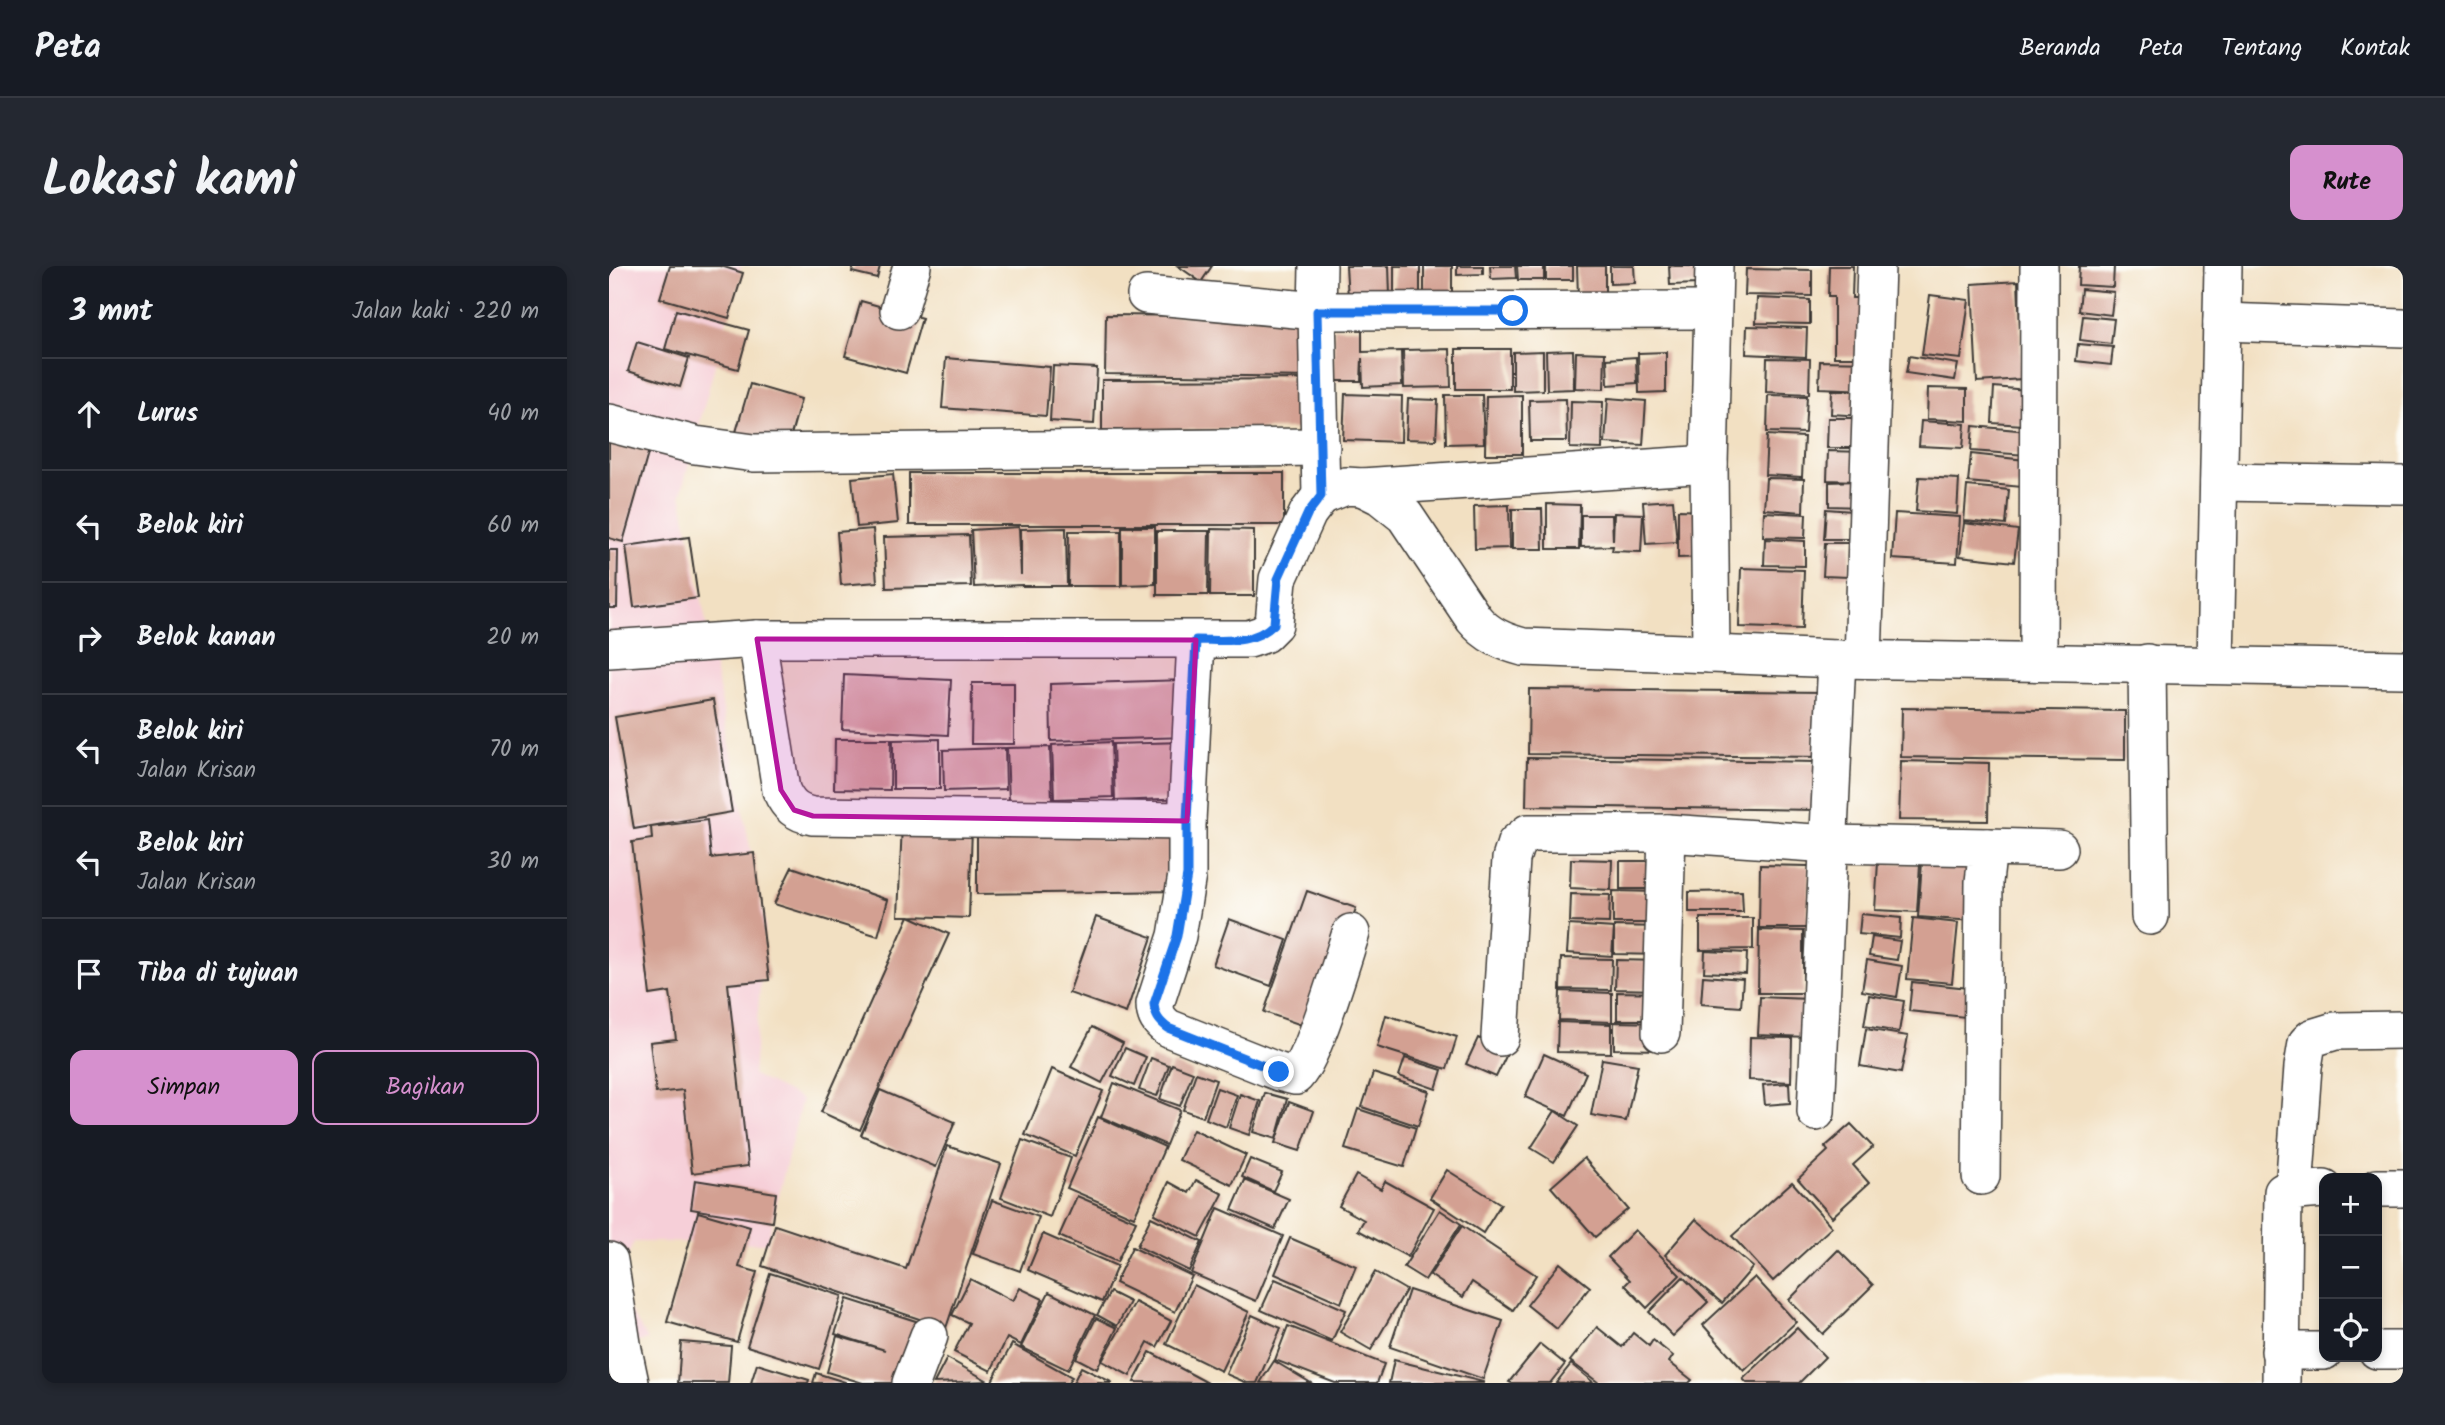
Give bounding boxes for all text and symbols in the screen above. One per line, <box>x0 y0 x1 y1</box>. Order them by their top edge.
text: Peta <box>35 22 101 75</box>
text: Beranda <box>2019 29 2101 68</box>
text: Peta <box>2139 29 2183 68</box>
text: Tentang <box>2221 29 2302 68</box>
text: Kontak <box>2340 29 2410 68</box>
text: Lokasi kami <box>42 143 297 221</box>
button: Rute <box>2290 145 2403 220</box>
text: 3 mnt <box>70 288 153 336</box>
text: Jalan kaki · 220 m <box>352 294 539 330</box>
route start <box>1497 295 1528 326</box>
text: Lurus <box>137 393 198 435</box>
icon: ahead <box>70 395 108 433</box>
text: 40 m <box>487 396 539 432</box>
text: Belok kiri <box>137 505 243 547</box>
icon: left <box>70 507 108 545</box>
text: 60 m <box>487 508 539 544</box>
text: Belok kanan <box>137 617 276 659</box>
icon: right <box>70 619 108 657</box>
text: 20 m <box>487 620 539 656</box>
text: Belok kiri <box>137 711 243 753</box>
icon: left <box>70 731 108 769</box>
text: 70 m <box>489 732 539 768</box>
text: Jalan Krisan <box>137 753 256 789</box>
text: Belok kiri <box>137 823 243 865</box>
icon: left <box>70 843 108 881</box>
text: 30 m <box>487 844 539 880</box>
text: Jalan Krisan <box>137 865 256 901</box>
text: Tiba di tujuan <box>137 953 298 995</box>
icon: arrive <box>70 955 108 993</box>
button: Simpan <box>70 1050 298 1125</box>
button: Bagikan <box>312 1050 539 1125</box>
route end <box>1263 1056 1294 1087</box>
map controls <box>2319 1173 2382 1362</box>
button: + <box>2319 1173 2382 1236</box>
button: − <box>2319 1236 2382 1299</box>
button: locate <box>2319 1299 2382 1362</box>

